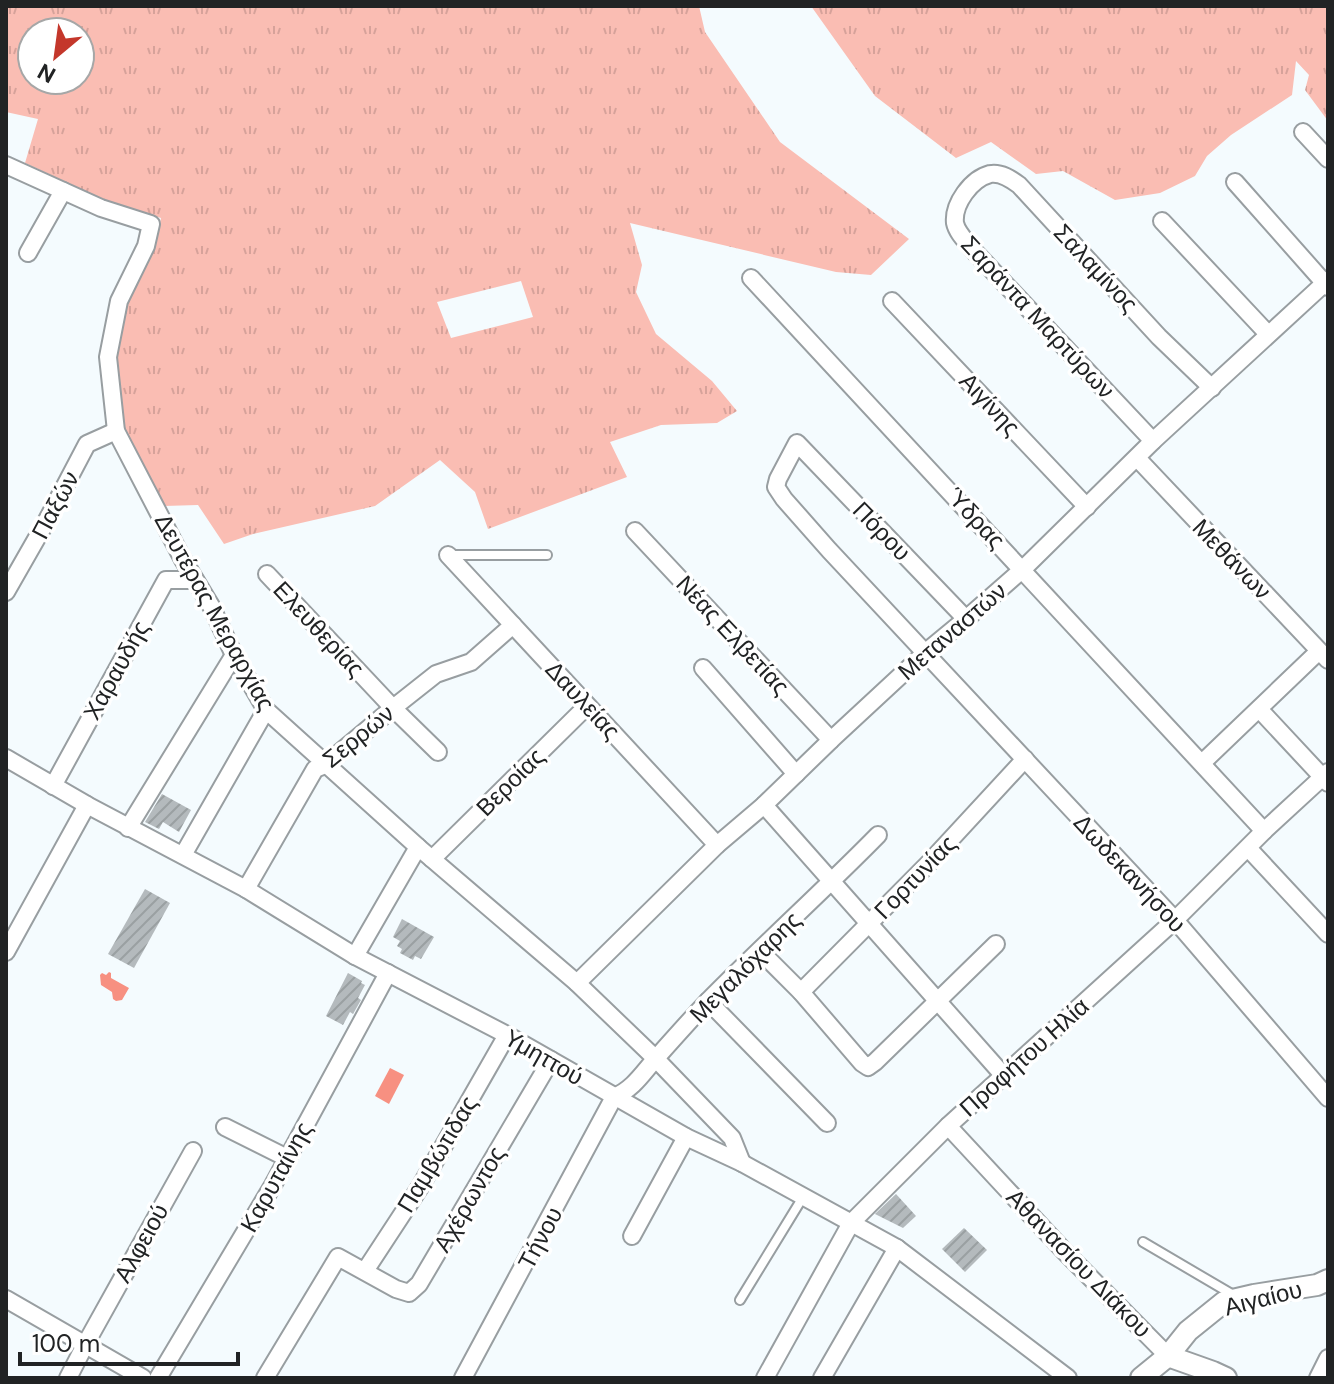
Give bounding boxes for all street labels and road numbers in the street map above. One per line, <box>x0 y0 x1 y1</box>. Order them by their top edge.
street label: Σαλαμίνος <box>1047 217 1145 319</box>
street label: Σαράντα Μαρτύρων <box>954 229 1122 405</box>
street label: Αιγίνης <box>953 366 1027 442</box>
street label: Παξών <box>24 466 86 544</box>
street label: Ύδρας <box>940 481 1012 555</box>
street label: Πόρου <box>846 495 918 567</box>
street label: Δευτέρας Μεραρχίας <box>148 508 282 716</box>
street label: Μεθάνων <box>1186 512 1278 606</box>
street label: Νέας Ελβετίας <box>670 569 796 701</box>
street label: Ελευθερίας <box>267 574 371 684</box>
street label: Μεταναστών <box>891 575 1013 687</box>
street label: Χαραυδής <box>76 615 156 725</box>
street label: Δαυλείας <box>539 654 627 746</box>
street label: Σερρών <box>316 698 400 774</box>
street label: Βεροίας <box>469 741 551 823</box>
street label: Δωδεκανήσου <box>1067 807 1193 939</box>
street label: Γορτυνίας <box>867 828 963 926</box>
street label: Μεγαλόχαρης <box>683 905 807 1029</box>
street label: Προφήτου Ηλία <box>953 991 1095 1123</box>
street label: Υμηττού <box>499 1022 589 1092</box>
street label: Παμβώτιδας <box>390 1090 484 1218</box>
street label: Καρυταίνης <box>233 1116 319 1238</box>
street label: Αχέρωντος <box>426 1140 512 1258</box>
street label: Αθανασίου Διάκου <box>1000 1182 1158 1344</box>
street label: Αλφειού <box>107 1198 175 1288</box>
street label: Τήνου <box>511 1201 569 1275</box>
street label: Αιγαίου <box>1221 1273 1305 1323</box>

